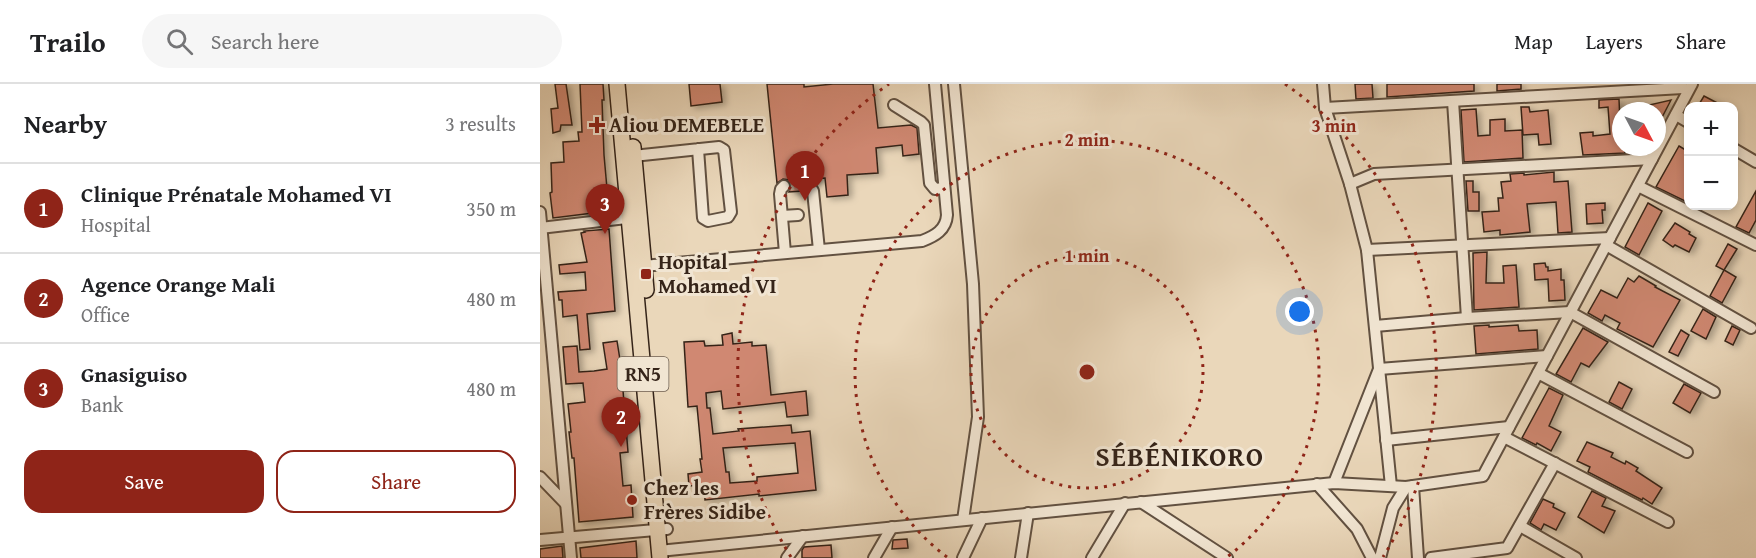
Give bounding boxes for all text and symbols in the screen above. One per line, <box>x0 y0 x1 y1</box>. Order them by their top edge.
search box <box>142 14 562 68</box>
text: Trailo <box>30 21 106 62</box>
icon: search <box>163 25 196 58</box>
text: Search here <box>211 25 319 57</box>
text: Map <box>1514 26 1553 57</box>
text: Layers <box>1586 26 1643 57</box>
text: Share <box>1676 26 1726 57</box>
north arrow <box>1612 102 1666 156</box>
map controls <box>1684 102 1738 210</box>
button: + <box>1684 102 1738 156</box>
text: Nearby <box>24 104 107 143</box>
text: 3 results <box>445 109 516 138</box>
place label: Aliou DEMEBELE <box>609 109 764 140</box>
text: 3 min <box>1312 112 1357 139</box>
marker: Aliou DEMEBELE <box>590 118 604 132</box>
text: 2 min <box>1065 126 1110 153</box>
pin: 1 <box>786 152 824 201</box>
button: − <box>1684 156 1738 210</box>
text: Clinique Prénatale Mohamed VI <box>81 178 392 210</box>
pin: 3 <box>586 184 624 234</box>
text: 1 <box>38 194 49 223</box>
text: 350 m <box>466 194 516 223</box>
text: Hospital <box>81 210 151 239</box>
text: 1 min <box>1065 242 1110 269</box>
place label: Hopital Mohamed VI <box>658 246 777 301</box>
marker: Hopital Mohamed VI <box>639 267 653 281</box>
text: Agence Orange Mali <box>81 268 275 300</box>
text: 2 <box>38 284 49 313</box>
text: 480 m <box>466 284 516 313</box>
your location <box>1285 297 1314 326</box>
text: Office <box>81 300 130 329</box>
road number: RN5 <box>618 357 668 391</box>
text: Gnasiguiso <box>81 358 187 390</box>
centre of rings <box>1077 362 1097 382</box>
text: 3 <box>38 374 49 403</box>
text: 480 m <box>466 374 516 403</box>
text: Bank <box>81 390 123 419</box>
pin: 2 <box>602 398 640 447</box>
district label: SÉBÉNIKORO <box>1096 436 1264 476</box>
button: Save <box>24 450 264 513</box>
button: Share <box>276 450 516 513</box>
place label: Chez les Frères Sidibe <box>644 472 766 527</box>
marker: Chez les Frères Sidibe <box>625 493 639 507</box>

